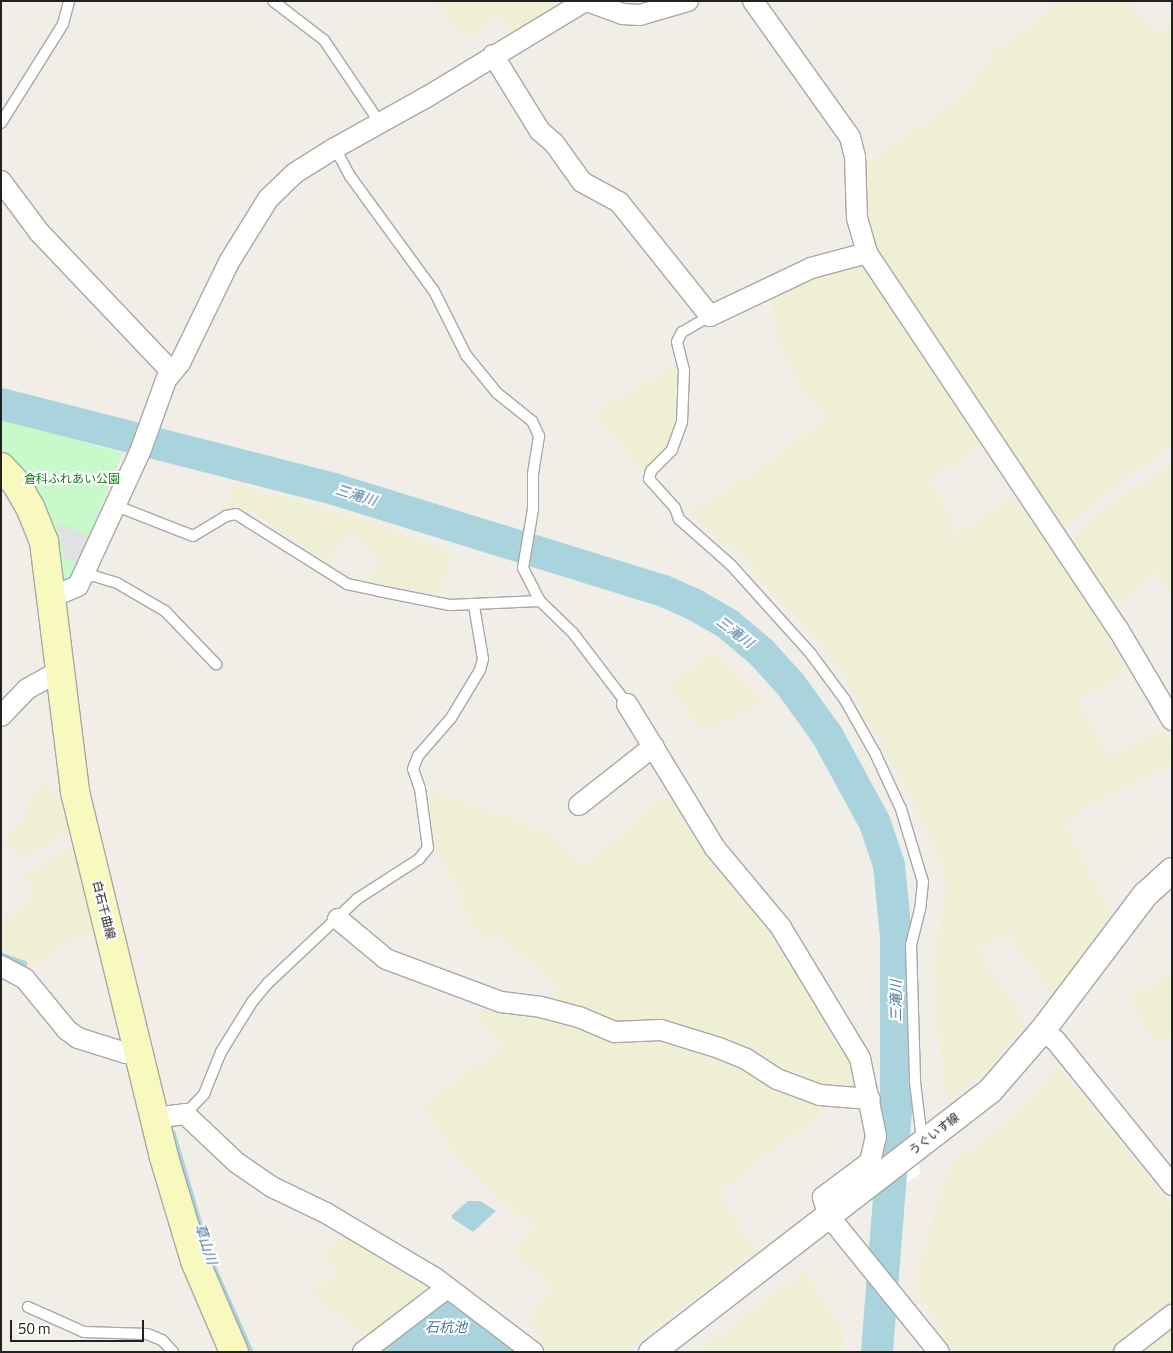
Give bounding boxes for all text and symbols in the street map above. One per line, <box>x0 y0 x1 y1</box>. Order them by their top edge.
park label: 倉科ふれあい公園 <box>24 472 120 486</box>
water label: 三滝川 <box>333 481 379 509</box>
water label: 三滝川 <box>713 613 757 651</box>
street label: 白石千曲線 <box>90 879 118 941</box>
water label: 三滝川 <box>888 980 904 1022</box>
street label: うぐいす線 <box>906 1110 962 1158</box>
water label: 草山川 <box>192 1221 220 1267</box>
scale bar <box>12 1310 146 1342</box>
text: 50 m <box>18 1317 51 1340</box>
water label: 石杭池 <box>425 1319 467 1335</box>

